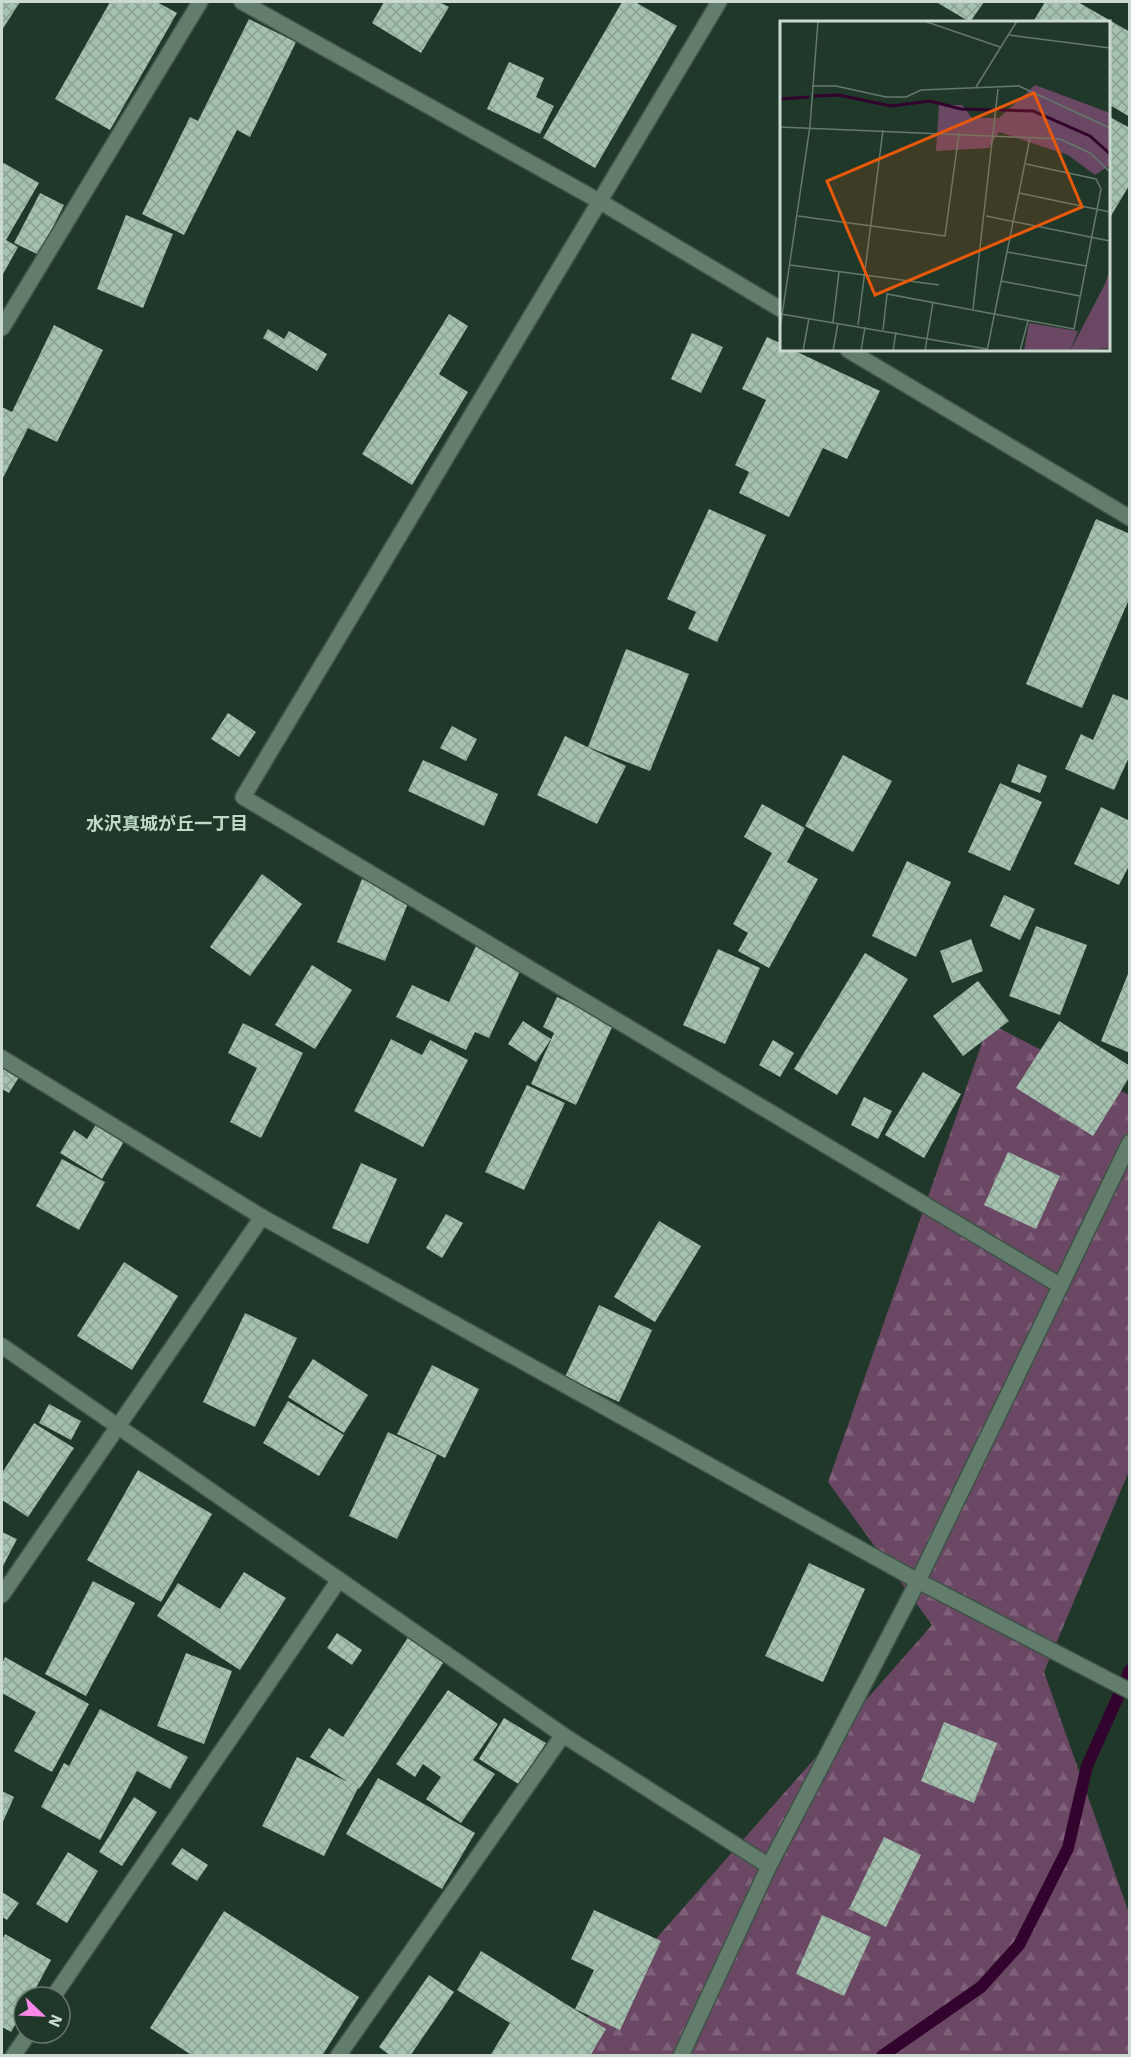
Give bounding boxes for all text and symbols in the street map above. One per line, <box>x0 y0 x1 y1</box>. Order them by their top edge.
inset map <box>780 21 1110 351</box>
district label: 水沢真城が丘一丁目 <box>86 812 248 835</box>
north arrow <box>12 1985 72 2045</box>
text: N <box>44 2012 67 2030</box>

